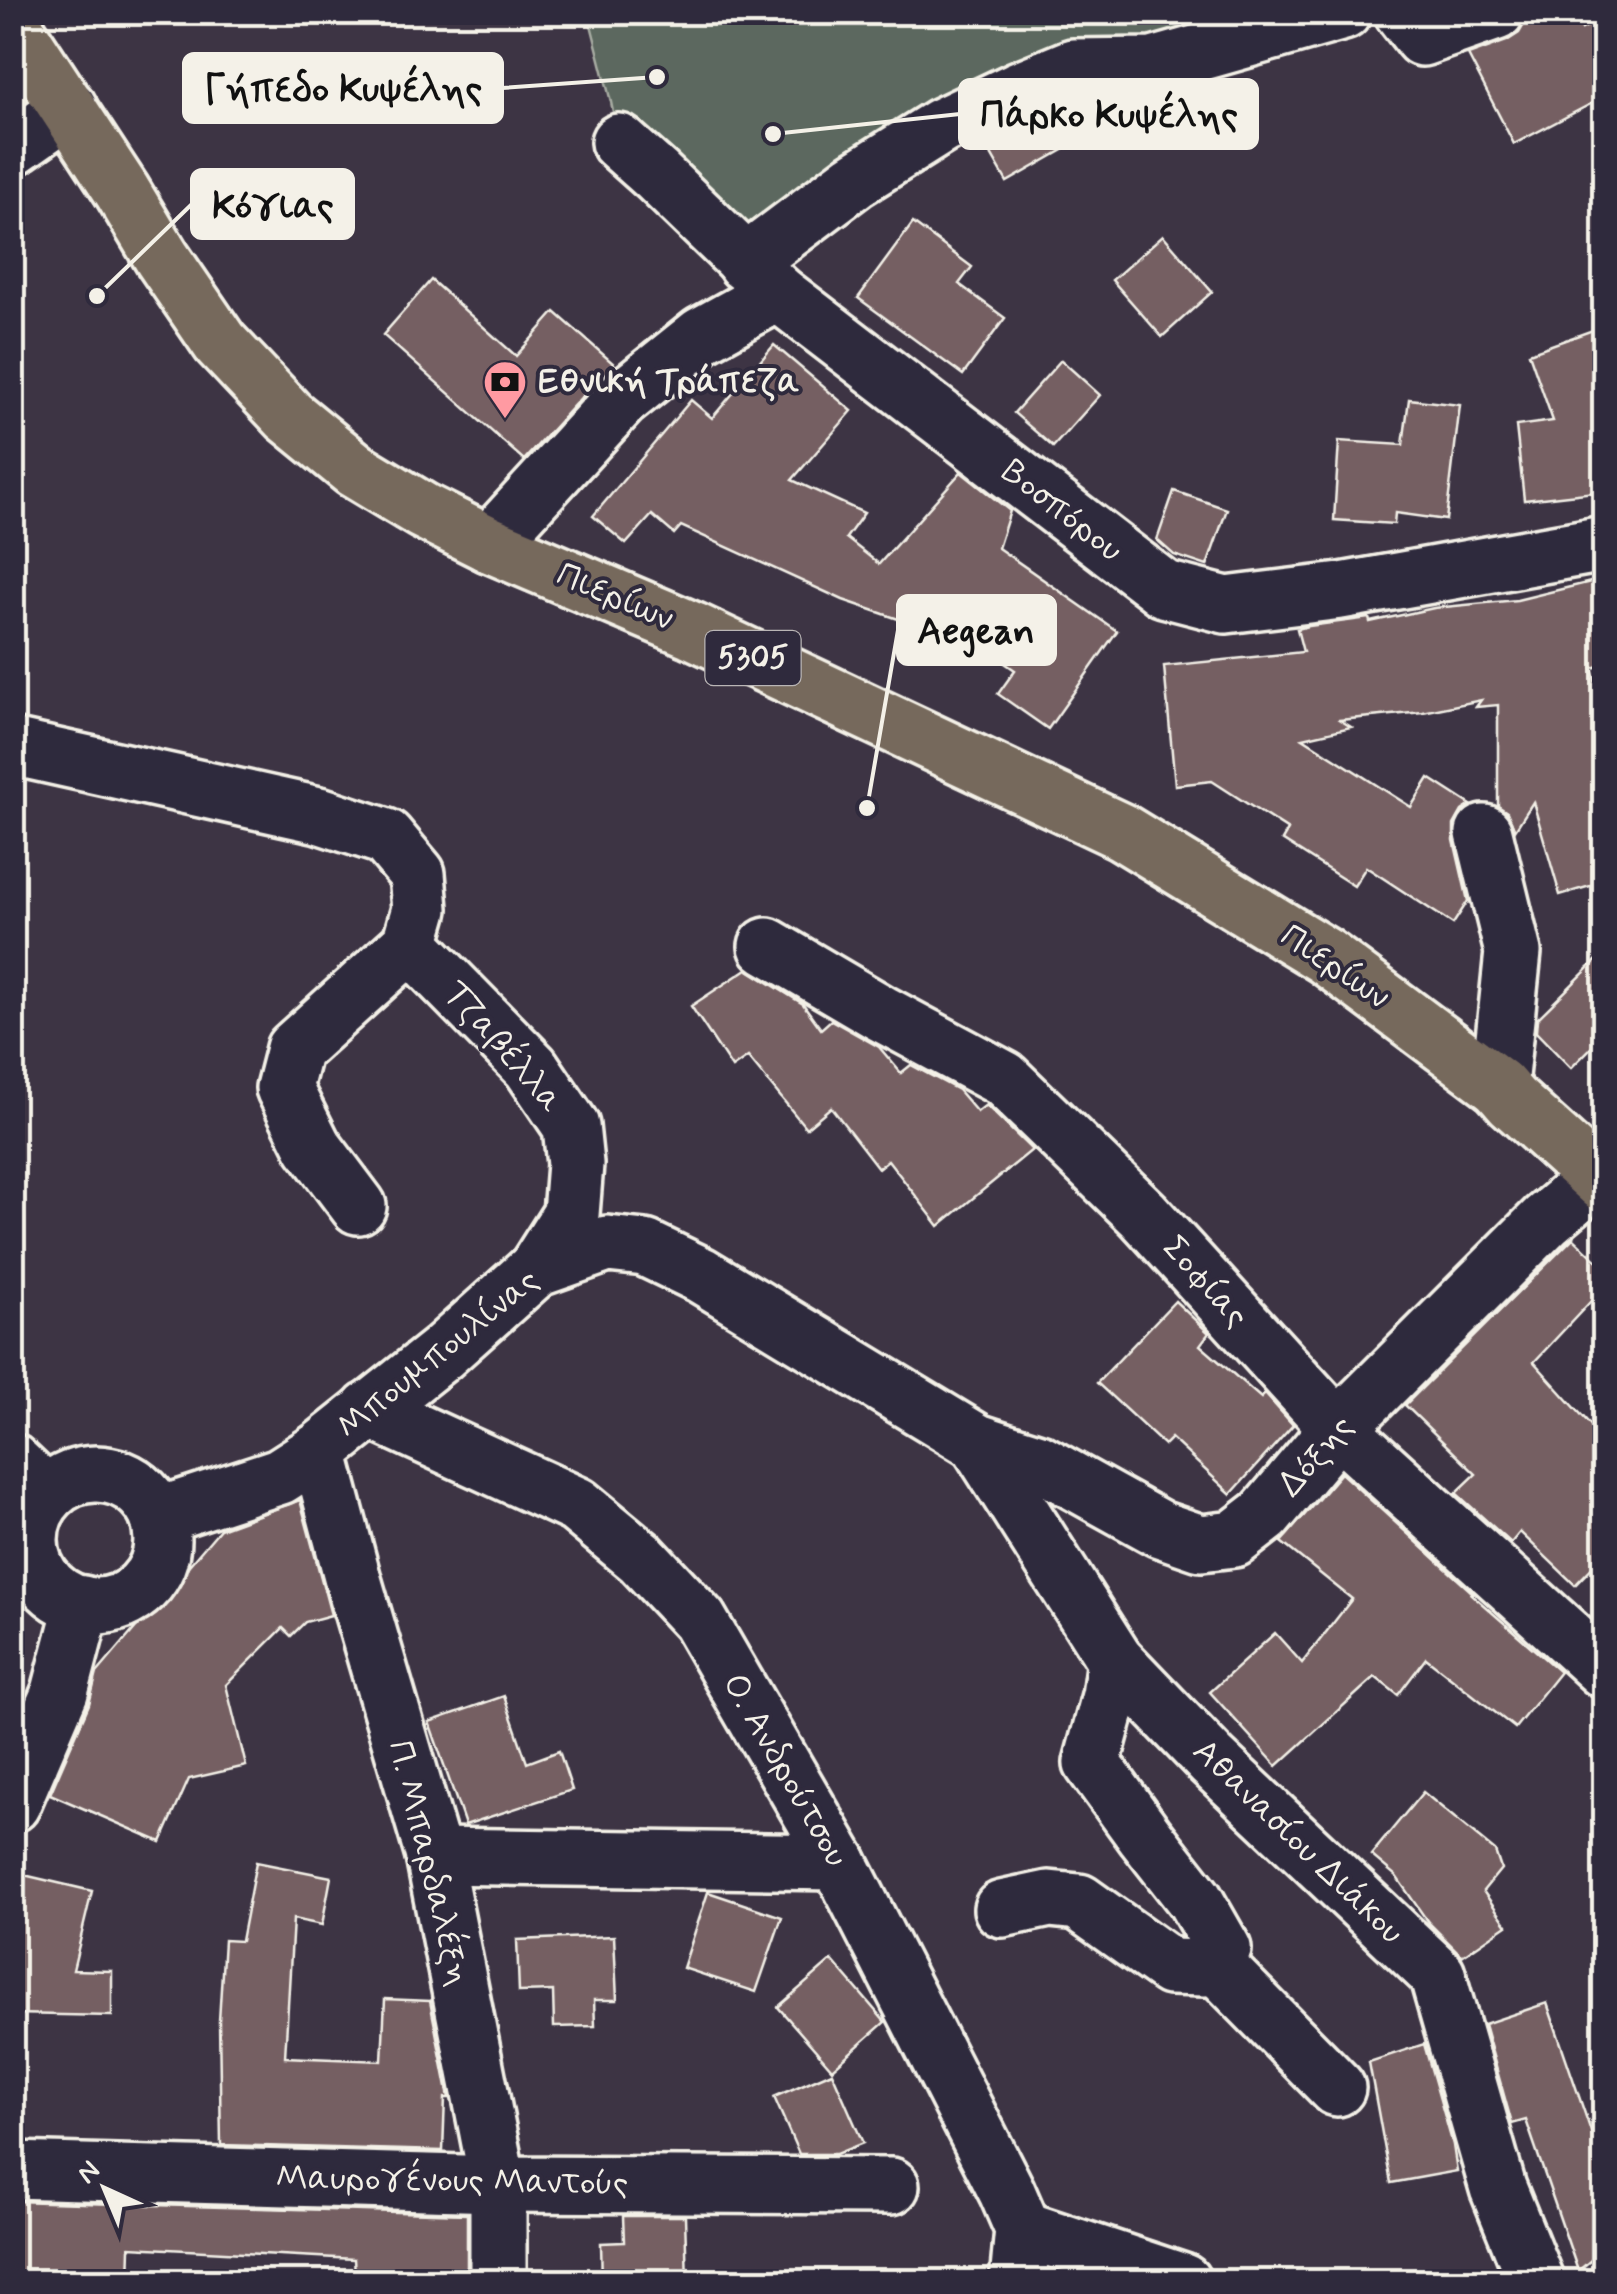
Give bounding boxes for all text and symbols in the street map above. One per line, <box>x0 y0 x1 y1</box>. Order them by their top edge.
callout: Γήπεδο Κυψέλης <box>184 54 502 122</box>
text: Γήπεδο Κυψέλης <box>204 64 482 115</box>
callout: Πάρκο Κυψέλης <box>960 80 1257 148</box>
text: Πάρκο Κυψέλης <box>980 90 1238 141</box>
callout: Κόγιας <box>192 170 353 238</box>
text: Κόγιας <box>212 183 334 232</box>
bank icon: Εθνική Τράπεζα <box>482 359 528 420</box>
place label: Εθνική Τράπεζα <box>538 359 800 405</box>
street label: Βοσπόρου <box>992 449 1132 573</box>
street label: Πιερίων <box>550 552 680 642</box>
callout: Aegean <box>898 596 1055 664</box>
text: Aegean <box>917 608 1035 658</box>
road number: 5305 <box>706 631 800 685</box>
street label: Πιερίων <box>1271 914 1399 1020</box>
street label: Τζαβέλλα <box>433 971 573 1123</box>
street label: Σοφίας <box>1151 1226 1259 1338</box>
street label: Μπουμπουλίνας <box>327 1258 549 1450</box>
street label: Δόξης <box>1268 1405 1364 1507</box>
street label: Ο. Ανδρούτσου <box>711 1665 859 1875</box>
street label: Αθανασίου Διάκου <box>1182 1729 1414 1955</box>
street label: Π. Μπαρδαλέξη <box>376 1736 482 1990</box>
north arrow <box>55 2139 155 2239</box>
text: N <box>70 2153 109 2193</box>
street label: Μαυρογένους Μαντούς <box>275 2155 629 2207</box>

